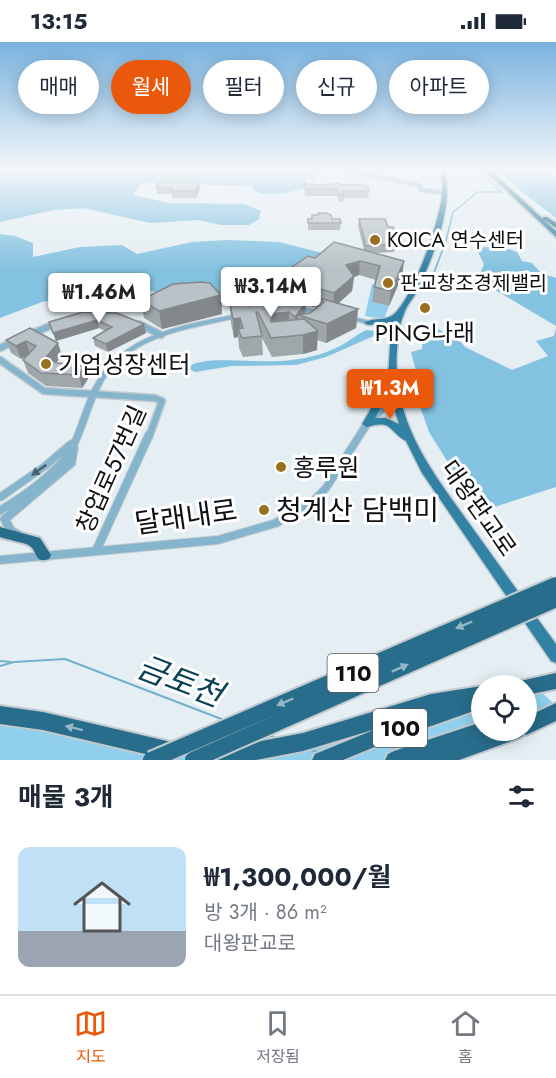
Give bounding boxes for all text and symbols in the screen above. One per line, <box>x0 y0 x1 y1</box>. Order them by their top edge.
text: 13:15 <box>30 5 87 37</box>
chip: 매매 <box>18 60 99 114</box>
chip: 월세 <box>111 60 191 114</box>
chip: 필터 <box>203 60 284 114</box>
chip: 신규 <box>296 60 377 114</box>
chip: 아파트 <box>389 60 489 114</box>
place label: KOICA 연수센터 <box>387 226 524 255</box>
marker: KOICA 연수센터 <box>368 233 382 247</box>
pin: ₩3.14M <box>222 267 320 318</box>
place label: 판교창조경제밸리 <box>400 269 547 298</box>
text: ₩3.14M <box>235 272 307 301</box>
pin: ₩1.46M <box>50 273 148 324</box>
marker: 판교창조경제밸리 <box>381 276 395 290</box>
text: ₩1.46M <box>62 278 136 307</box>
marker: PING나래 <box>418 301 432 315</box>
place label: PING나래 <box>375 315 475 350</box>
place label: 기업성장센터 <box>58 347 190 382</box>
marker: 기업성장센터 <box>39 357 53 371</box>
pin: ₩1.3M <box>348 369 432 420</box>
text: ₩1.3M <box>361 374 419 403</box>
street label: 창업로57번길 <box>67 400 155 538</box>
place label: 홍루원 <box>293 450 359 485</box>
street label: 대왕판교로 <box>433 453 525 563</box>
marker: 홍루원 <box>274 460 288 474</box>
one-way arrow <box>31 464 47 476</box>
street label: 달래내로 <box>132 490 240 544</box>
place label: 청계산 담백미 <box>276 490 439 531</box>
marker: 청계산 담백미 <box>257 503 271 517</box>
one-way arrow <box>455 621 473 631</box>
water label: 금토천 <box>131 644 233 720</box>
road number: 110 <box>328 654 378 692</box>
one-way arrow <box>391 663 409 672</box>
map controls <box>471 675 537 741</box>
button: locate <box>471 675 537 741</box>
one-way arrow <box>275 697 293 707</box>
road number: 100 <box>373 709 427 747</box>
one-way arrow <box>65 723 83 733</box>
text: 매물 3개 <box>18 778 114 816</box>
icon: filters <box>505 780 538 813</box>
text: ₩1,300,000/월 <box>204 858 391 896</box>
icon: home <box>66 871 138 943</box>
text: 방 3개 · 86 m² <box>204 898 327 927</box>
text: 대왕판교로 <box>204 929 296 958</box>
tab: 지도 <box>74 1007 107 1068</box>
tab: 저장됨 <box>256 1007 300 1068</box>
tab: 홈 <box>449 1007 482 1068</box>

